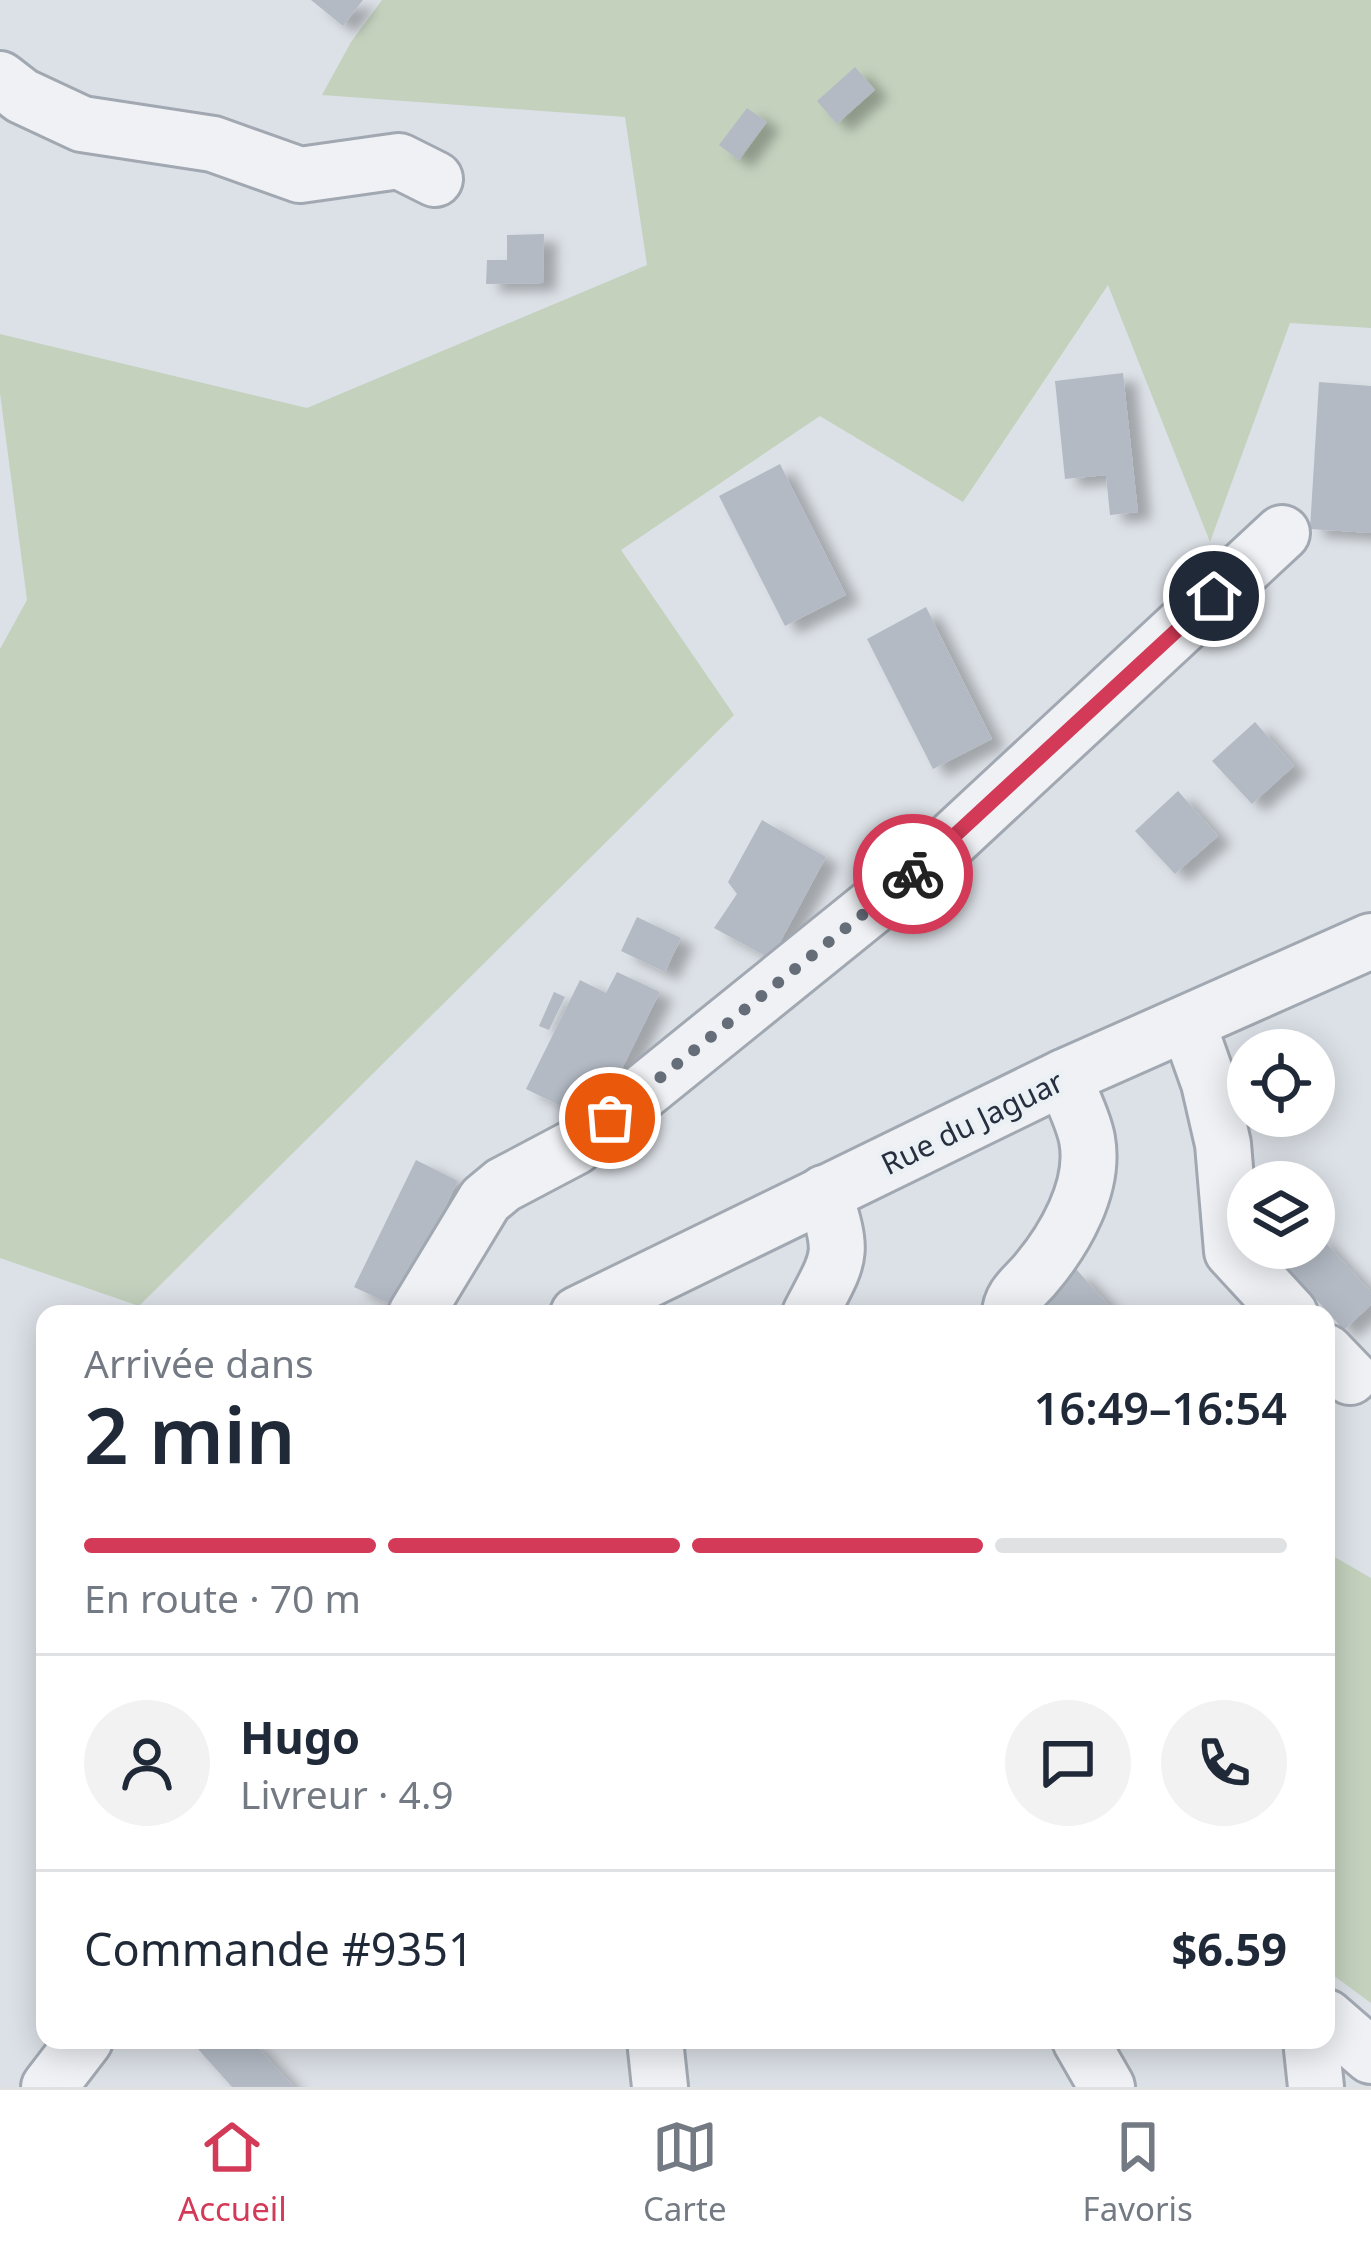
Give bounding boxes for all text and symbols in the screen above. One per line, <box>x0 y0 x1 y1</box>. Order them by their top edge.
pin <box>1163 545 1265 647</box>
icon: home <box>1181 563 1247 629</box>
courier <box>853 814 973 934</box>
icon: bike <box>880 841 946 907</box>
map controls <box>1227 1029 1335 1269</box>
button: locate <box>1227 1029 1335 1137</box>
street label: Rue du Jaguar <box>874 1060 1070 1184</box>
pin <box>559 1067 661 1169</box>
icon: bag <box>577 1085 643 1151</box>
button: layers <box>1227 1161 1335 1269</box>
text: Arrivée dans <box>84 1336 314 1389</box>
text: 16:49–16:54 <box>1034 1377 1287 1438</box>
text: 2 min <box>84 1381 296 1487</box>
text: En route · 70 m <box>84 1571 361 1624</box>
button: person <box>84 1700 210 1826</box>
button: chat <box>1005 1700 1131 1826</box>
button: phone <box>1161 1700 1287 1826</box>
text: Hugo <box>240 1706 360 1767</box>
text: Livreur · 4.9 <box>240 1767 454 1820</box>
text: Commande #9351 <box>84 1918 474 1979</box>
text: $6.59 <box>1171 1918 1287 1979</box>
tab: Accueil <box>178 2114 287 2231</box>
tab: Carte <box>643 2114 727 2231</box>
tab: Favoris <box>1083 2114 1193 2231</box>

